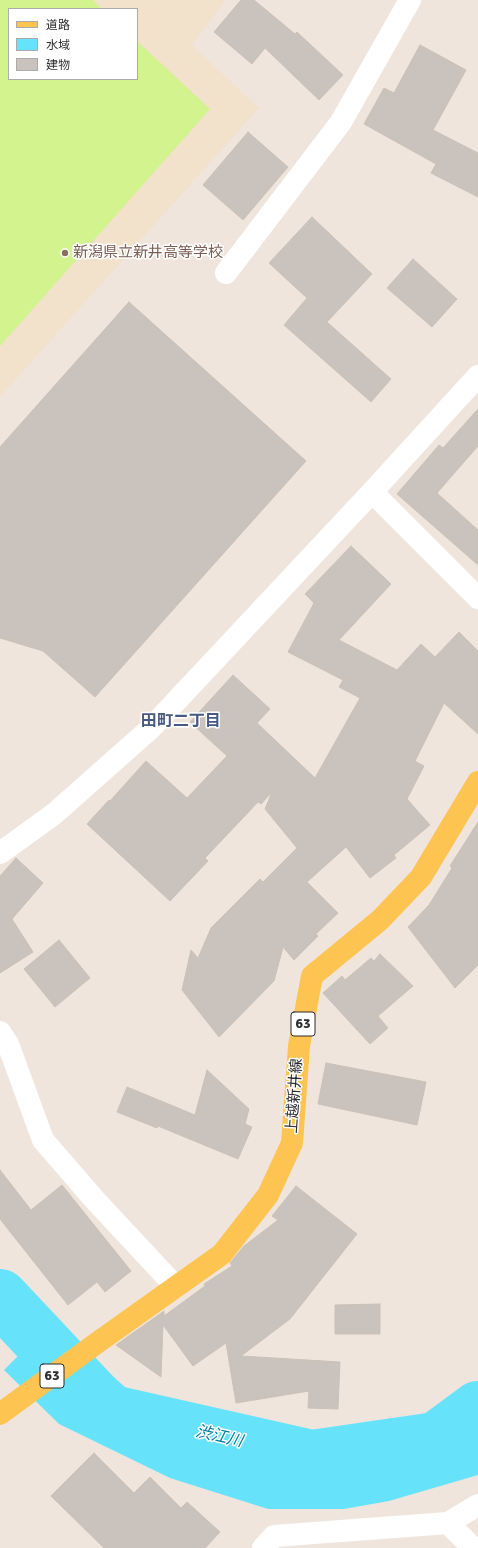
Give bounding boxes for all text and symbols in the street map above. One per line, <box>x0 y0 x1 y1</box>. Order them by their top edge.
legend <box>8 8 138 80</box>
text: 道路 <box>46 18 70 33</box>
text: 水域 <box>46 38 70 53</box>
text: 建物 <box>46 58 70 73</box>
place label: 新潟県立新井高等学校 <box>73 244 223 262</box>
marker: 新潟県立新井高等学校 <box>60 248 70 258</box>
district label: 田町二丁目 <box>141 712 221 732</box>
road number: 63 <box>291 1012 315 1036</box>
street label: 上越新井線 <box>283 1058 307 1134</box>
road number: 63 <box>40 1364 64 1388</box>
water label: 渋江川 <box>193 1422 245 1452</box>

